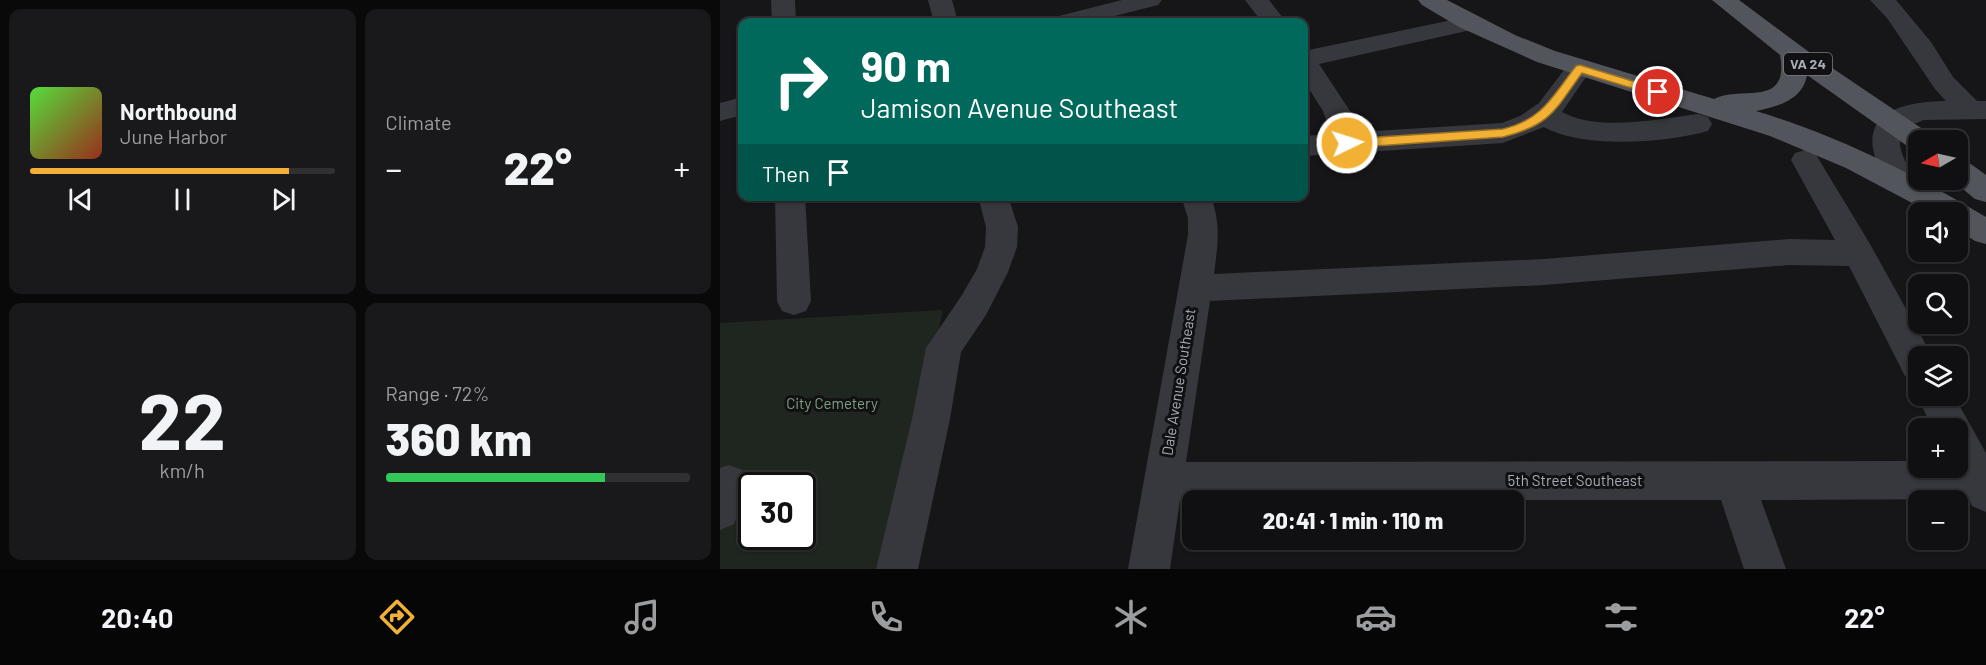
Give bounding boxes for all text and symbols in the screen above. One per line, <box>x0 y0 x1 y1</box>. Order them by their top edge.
text: 90 m <box>861 40 951 90</box>
icon: right <box>762 42 840 120</box>
road number: VA 24 <box>1784 53 1832 75</box>
pin <box>1632 66 1683 117</box>
icon: arrive <box>1641 75 1674 108</box>
text: Jamison Avenue Southeast <box>861 91 1178 123</box>
text: Northbound <box>120 98 237 124</box>
text: Climate <box>386 110 452 134</box>
position arrow <box>1315 111 1379 175</box>
text: June Harbor <box>120 124 227 148</box>
north arrow <box>1908 130 1968 190</box>
map controls <box>1908 130 1968 550</box>
text: 22° <box>504 140 572 194</box>
text: − <box>386 148 402 188</box>
text: + <box>673 148 690 188</box>
icon: arrive <box>822 156 855 189</box>
text: Then <box>762 160 810 186</box>
icon: previous <box>64 183 97 216</box>
icon: pause <box>166 183 199 216</box>
icon: next <box>267 183 300 216</box>
button: sound <box>1908 202 1968 262</box>
button: search <box>1908 274 1968 334</box>
street label: Dale Avenue Southeast <box>1157 307 1199 457</box>
button: layers <box>1908 346 1968 406</box>
text: 22 <box>139 372 226 466</box>
text: Range · 72% <box>386 381 489 405</box>
park label: City Cemetery <box>786 394 878 412</box>
text: 360 km <box>386 411 532 465</box>
button: + <box>1908 418 1968 478</box>
text: km/h <box>160 458 205 482</box>
street label: 5th Street Southeast <box>1508 471 1642 489</box>
speed limit sign: 30 <box>738 472 816 550</box>
button: − <box>1908 490 1968 550</box>
text: 20:41 · 1 min · 110 m <box>1263 507 1443 533</box>
icon: directions <box>376 596 418 638</box>
icon: music <box>621 596 663 638</box>
icon: phone <box>865 596 907 638</box>
icon: climate <box>1110 596 1152 638</box>
icon: car <box>1355 596 1397 638</box>
icon: filters <box>1600 596 1642 638</box>
text: 20:40 <box>101 601 173 633</box>
text: 22° <box>1844 601 1885 633</box>

